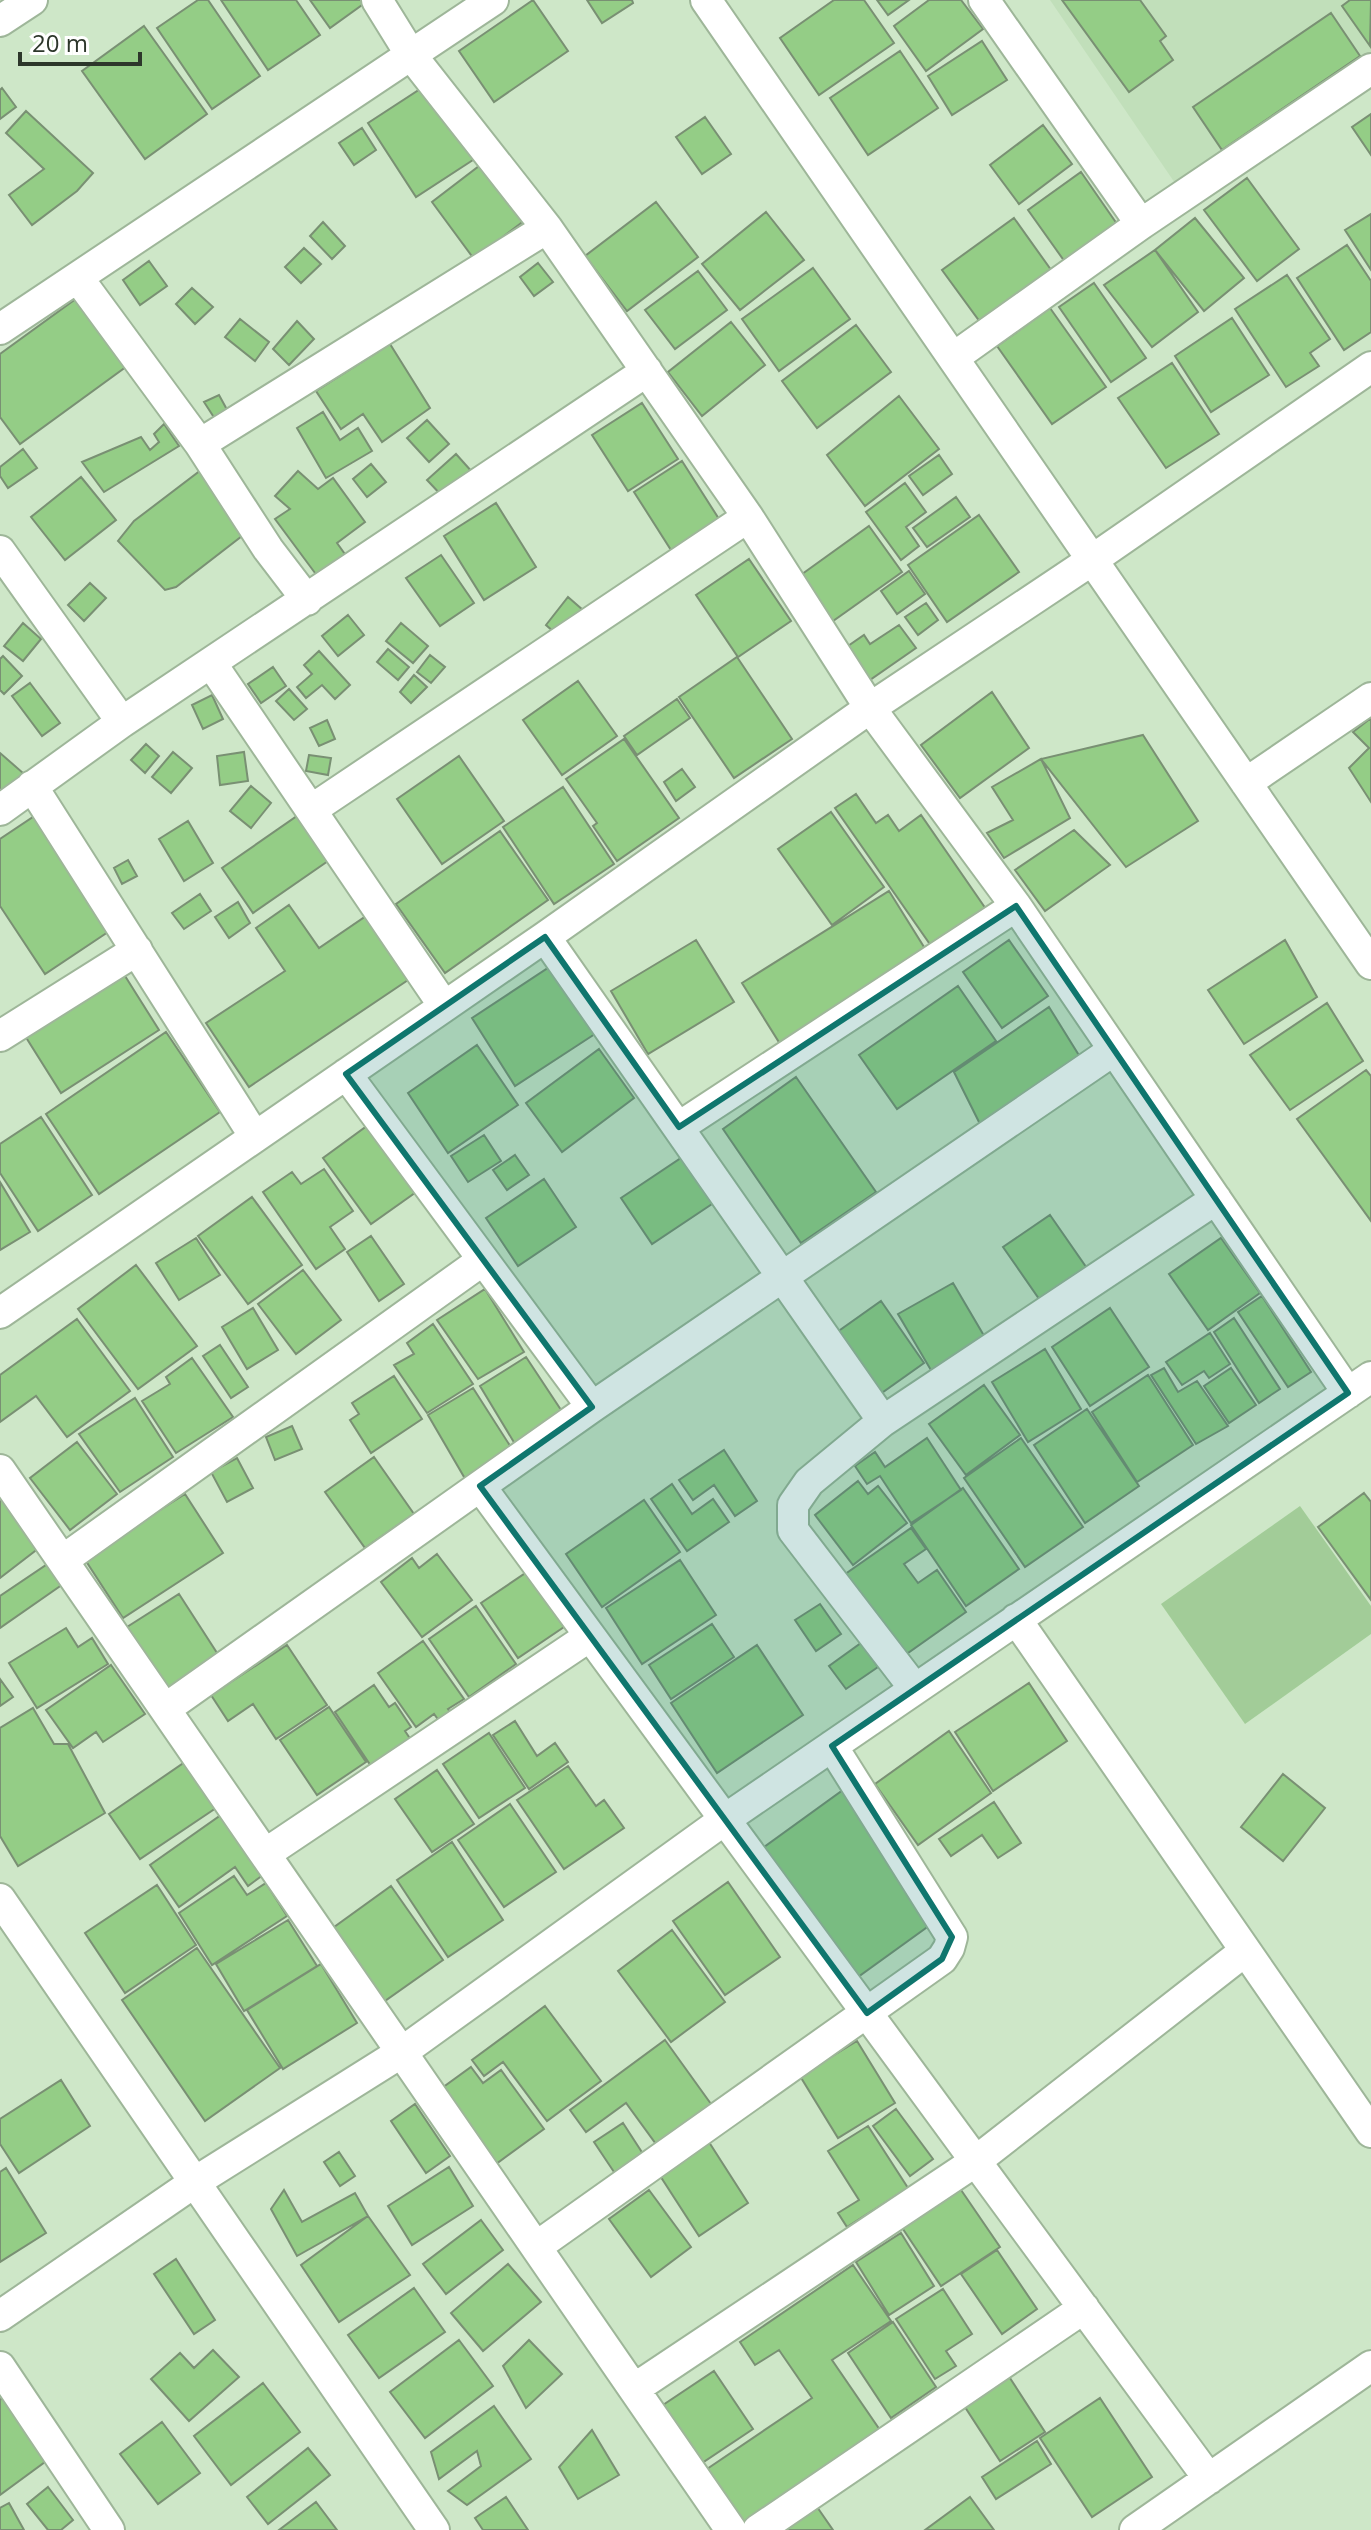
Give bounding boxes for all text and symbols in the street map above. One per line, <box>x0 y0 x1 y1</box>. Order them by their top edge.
scale bar <box>20 16 140 66</box>
text: 20 m <box>32 26 88 59</box>

